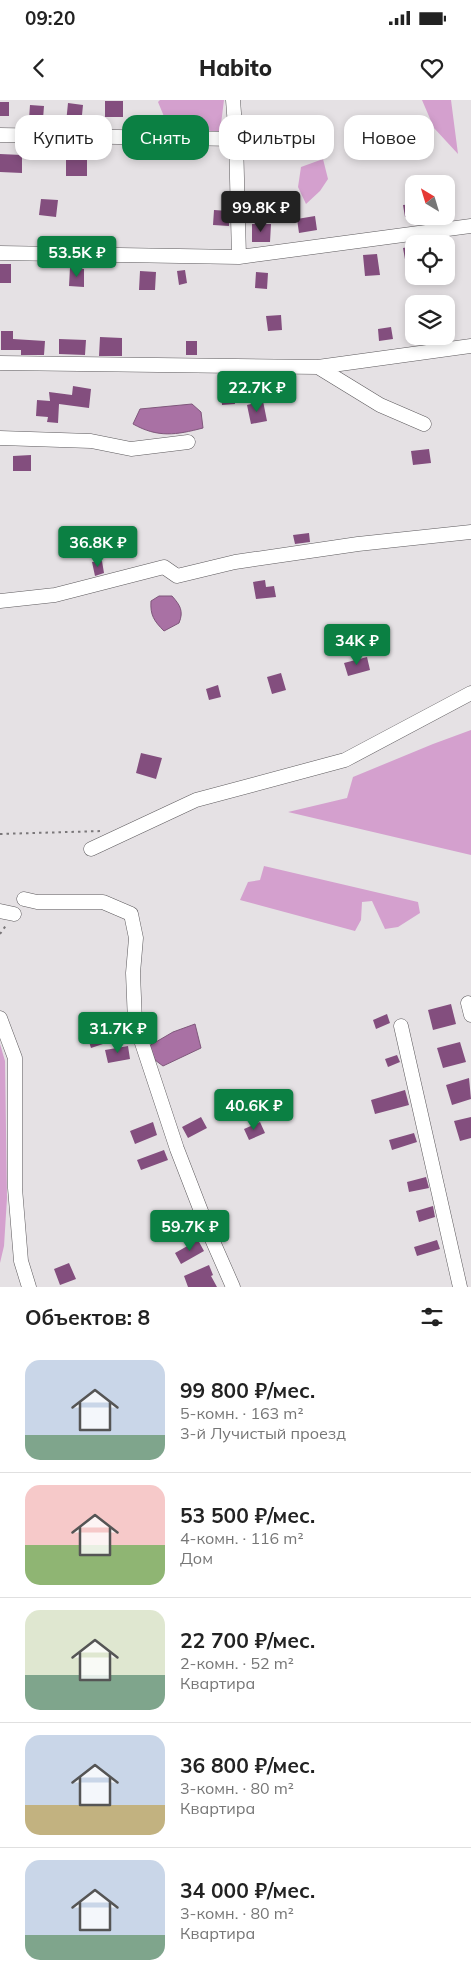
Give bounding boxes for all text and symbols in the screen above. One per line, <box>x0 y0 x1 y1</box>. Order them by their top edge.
text: 09:20 <box>25 6 75 30</box>
icon: back <box>25 54 53 82</box>
text: Habito <box>199 54 272 82</box>
icon: heart <box>418 54 446 82</box>
chip: Купить <box>15 115 112 160</box>
chip: Снять <box>122 115 209 160</box>
chip: Фильтры <box>219 115 334 160</box>
chip: Новое <box>344 115 434 160</box>
north arrow <box>405 175 455 225</box>
map controls <box>405 175 455 345</box>
pin: 99.8K ₽ <box>215 190 307 233</box>
text: 99.8K ₽ <box>232 197 290 217</box>
button: locate <box>405 235 455 285</box>
pin: 53.5K ₽ <box>31 236 123 278</box>
text: 53.5K ₽ <box>48 242 106 262</box>
button: layers <box>405 295 455 345</box>
pin: 22.7K ₽ <box>211 370 303 413</box>
text: 22.7K ₽ <box>228 377 286 397</box>
pin: 36.8K ₽ <box>52 526 144 568</box>
text: 36.8K ₽ <box>69 532 127 552</box>
pin: 34K ₽ <box>322 624 392 666</box>
text: 34K ₽ <box>335 630 379 650</box>
pin: 31.7K ₽ <box>72 1012 164 1054</box>
text: 31.7K ₽ <box>89 1018 147 1038</box>
pin: 40.6K ₽ <box>208 1088 300 1131</box>
text: 40.6K ₽ <box>225 1095 283 1115</box>
pin: 59.7K ₽ <box>144 1210 236 1252</box>
text: 59.7K ₽ <box>161 1216 219 1236</box>
icon: filters <box>418 1303 446 1331</box>
text: Объектов: 8 <box>25 1304 150 1330</box>
text: 99 800 ₽/мес. <box>180 1377 315 1403</box>
icon: home <box>65 1380 125 1440</box>
text: 5-комн. · 163 m² <box>180 1403 304 1423</box>
text: 3-й Лучистый проезд <box>180 1423 346 1443</box>
text: 53 500 ₽/мес. <box>180 1502 315 1528</box>
icon: home <box>65 1505 125 1565</box>
text: 4-комн. · 116 m² <box>180 1528 304 1548</box>
text: Дом <box>180 1548 213 1568</box>
text: 22 700 ₽/мес. <box>180 1627 315 1653</box>
icon: home <box>65 1630 125 1690</box>
text: 2-комн. · 52 m² <box>180 1653 294 1673</box>
text: Квартира <box>180 1673 255 1693</box>
text: 36 800 ₽/мес. <box>180 1752 315 1778</box>
icon: home <box>65 1755 125 1815</box>
text: 3-комн. · 80 m² <box>180 1778 294 1798</box>
text: Квартира <box>180 1798 255 1818</box>
text: 34 000 ₽/мес. <box>180 1877 315 1903</box>
icon: home <box>65 1880 125 1940</box>
text: 3-комн. · 80 m² <box>180 1903 294 1923</box>
text: Квартира <box>180 1923 255 1943</box>

